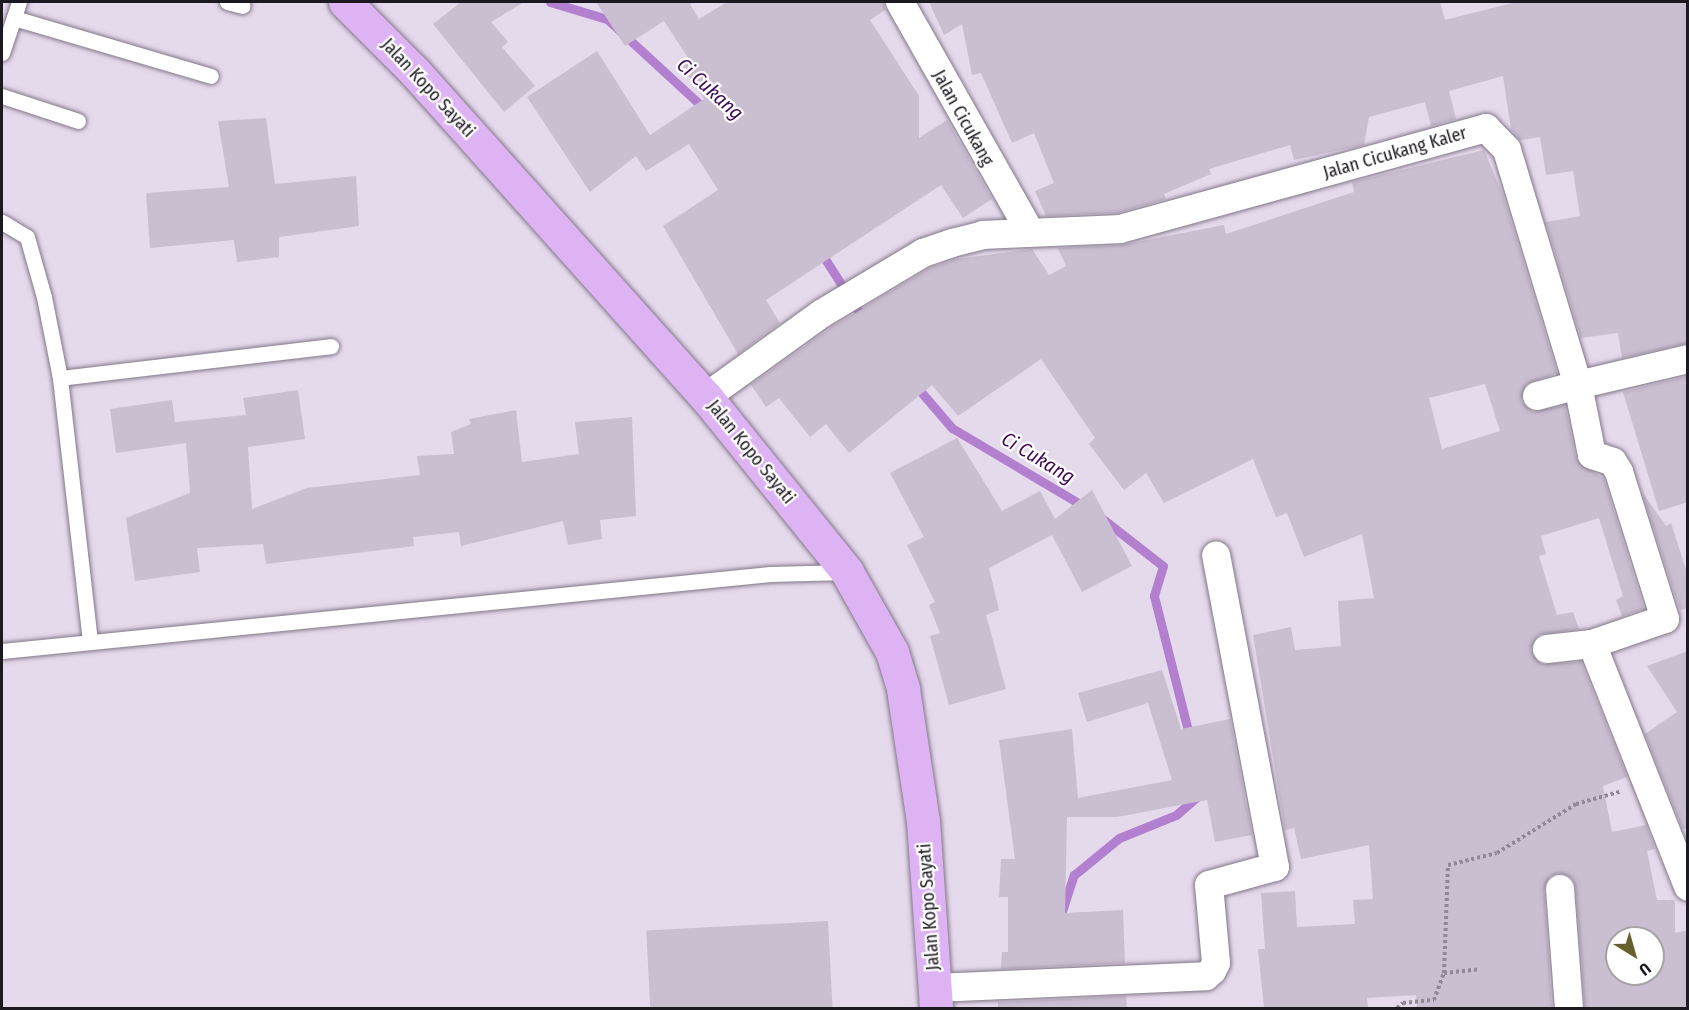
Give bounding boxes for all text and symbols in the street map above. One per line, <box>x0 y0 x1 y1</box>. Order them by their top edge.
street label: Jalan Kopo Sayati <box>377 34 479 142</box>
water label: Ci Cukang <box>672 53 748 125</box>
street label: Jalan Cicukang <box>928 66 998 170</box>
street label: Jalan Cicukang Kaler <box>1321 122 1469 184</box>
street label: Jalan Kopo Sayati <box>703 396 799 508</box>
water label: Ci Cukang <box>997 427 1079 489</box>
street label: Jalan Kopo Sayati <box>914 843 944 971</box>
north arrow <box>1605 926 1665 986</box>
text: U <box>1635 959 1654 980</box>

